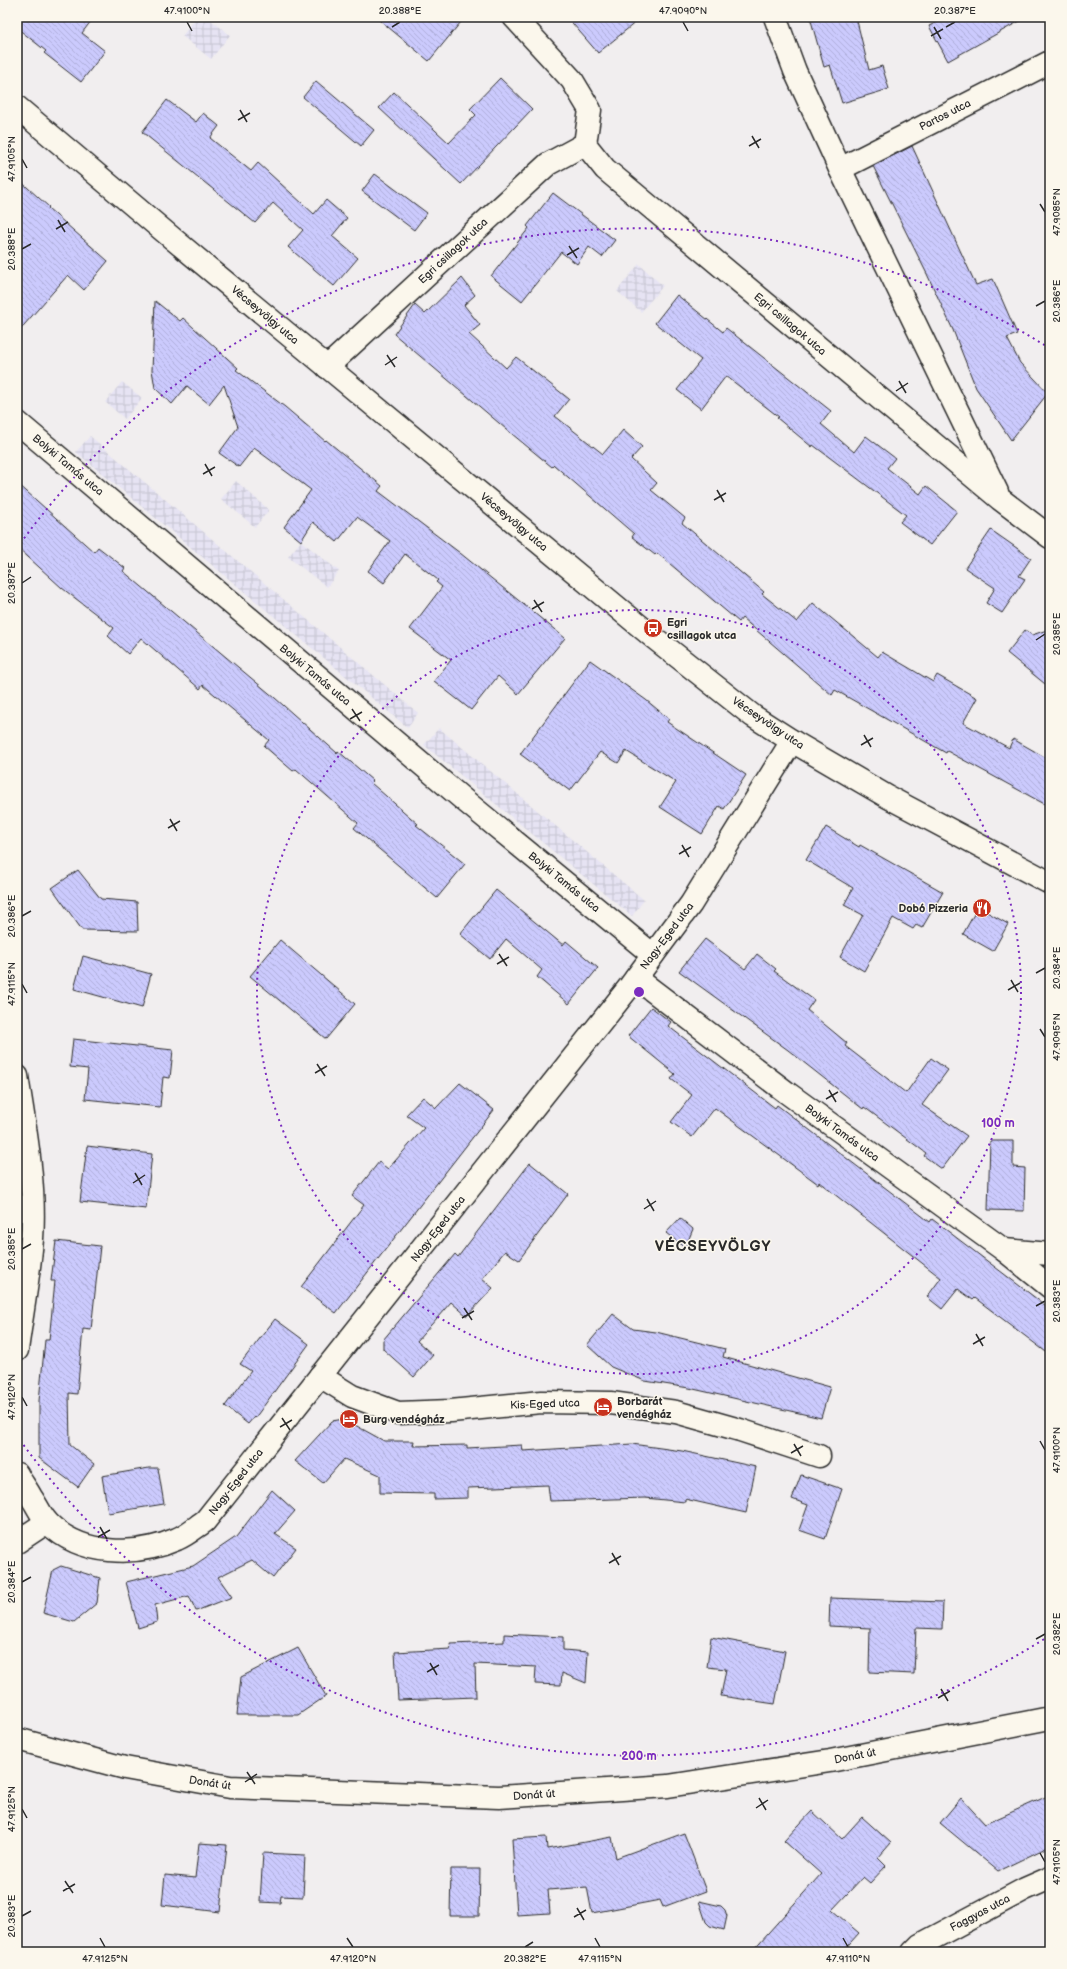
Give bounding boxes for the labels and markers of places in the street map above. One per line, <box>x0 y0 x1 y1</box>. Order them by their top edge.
place label: Egri csillagok utca <box>667 616 736 642</box>
bus stop icon: Egri csillagok utca <box>642 617 664 639</box>
restaurant icon: Dobó Pizzeria <box>971 897 993 919</box>
place label: Dobó Pizzeria <box>899 902 968 915</box>
centre of rings <box>632 985 646 999</box>
place label: Borbarát vendégház <box>616 1395 672 1421</box>
hotel icon: Borbarát vendégház <box>592 1396 614 1418</box>
hotel icon: Burg vendégház <box>338 1408 360 1430</box>
place label: Burg vendégház <box>363 1413 445 1426</box>

